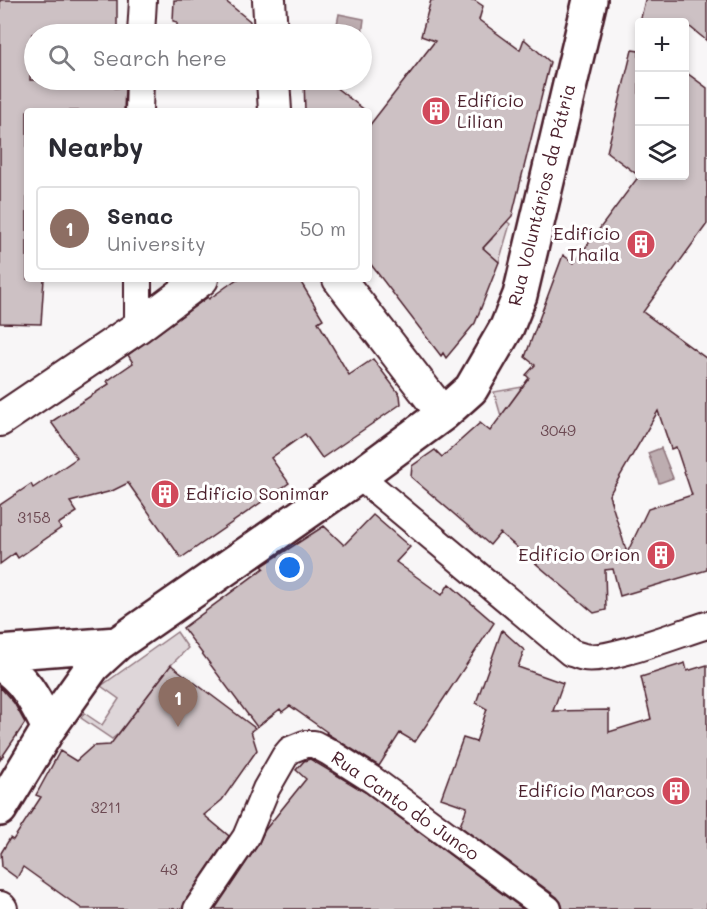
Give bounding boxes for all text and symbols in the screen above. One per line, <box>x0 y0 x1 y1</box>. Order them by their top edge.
map controls <box>635 18 689 180</box>
button: + <box>635 18 689 72</box>
search box <box>24 24 372 90</box>
icon: search <box>45 41 78 74</box>
text: Search here <box>93 43 227 72</box>
button: − <box>635 72 689 126</box>
street label: Rua Voluntários da Pátria <box>502 81 580 308</box>
place label: Edifício Lilian <box>457 88 524 133</box>
building icon: Edifício Lilian <box>420 95 452 127</box>
button: layers <box>635 126 689 180</box>
text: Nearby <box>48 130 143 164</box>
text: Senac <box>107 201 173 230</box>
text: 1 <box>65 215 74 241</box>
text: 50 m <box>300 215 346 241</box>
place label: Edifício Thaila <box>553 221 620 266</box>
building icon: Edifício Thaila <box>625 228 657 260</box>
text: University <box>107 230 206 256</box>
house number: 3049 <box>540 420 576 440</box>
building icon: Edifício Sonimar <box>149 478 181 510</box>
place label: Edifício Sonimar <box>186 481 329 505</box>
house number: 3158 <box>17 507 51 527</box>
building icon: Edifício Orion <box>645 539 677 571</box>
place label: Edifício Orion <box>518 542 640 566</box>
your location <box>275 553 304 582</box>
pin: 1 <box>158 678 198 727</box>
street label: Rua Canto do Junco <box>327 745 485 866</box>
building icon: Edifício Marcos <box>660 775 692 807</box>
place label: Edifício Marcos <box>518 778 655 802</box>
house number: 3211 <box>91 797 121 817</box>
house number: 43 <box>160 859 178 879</box>

